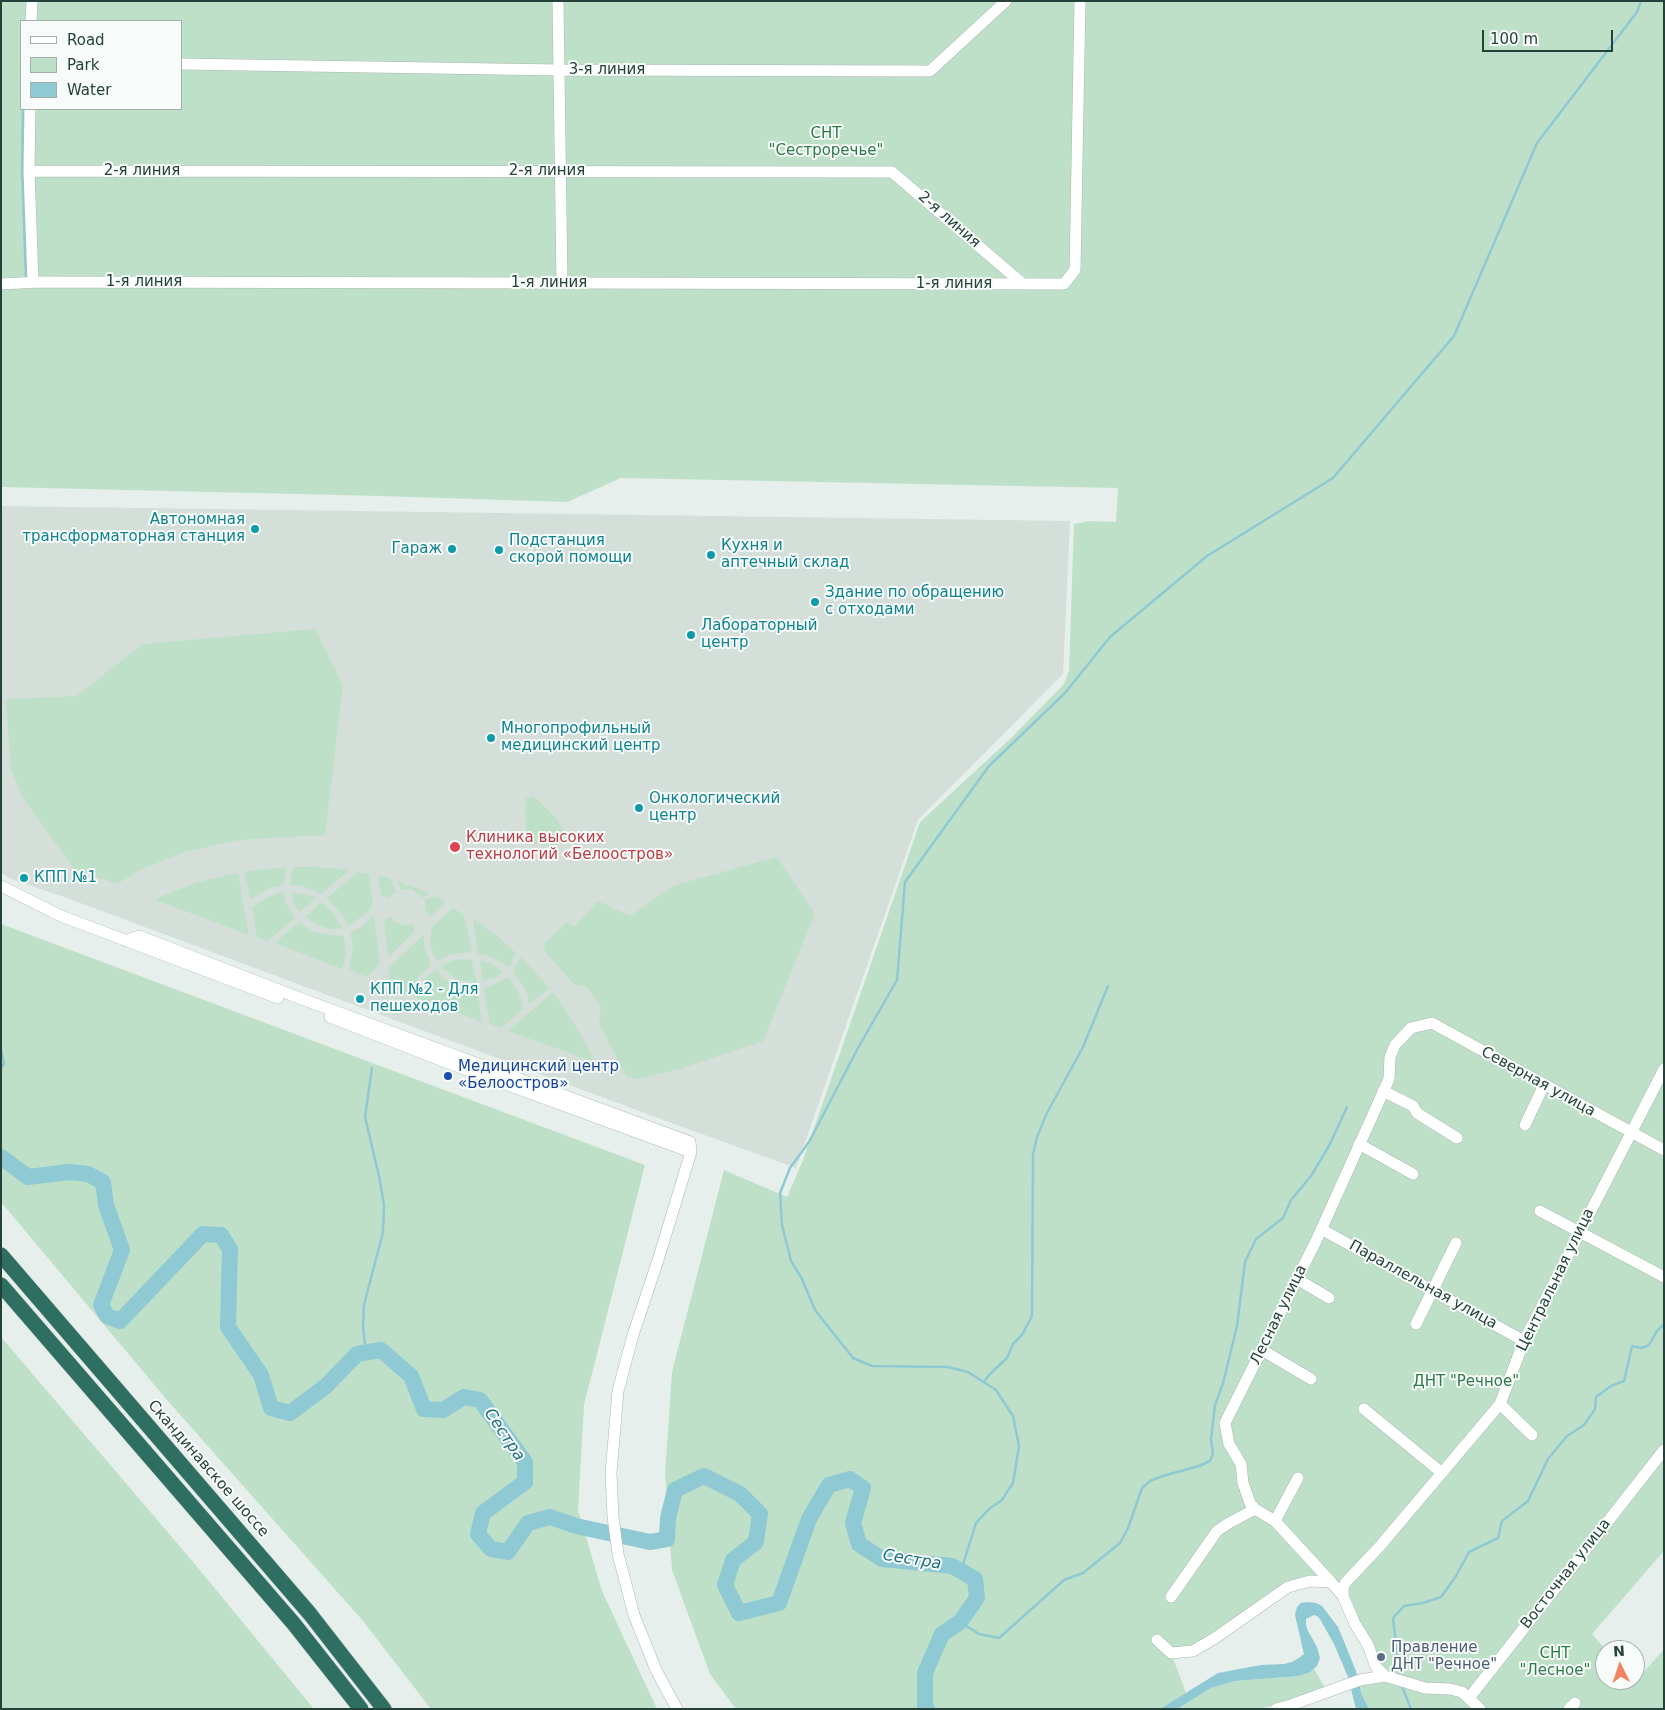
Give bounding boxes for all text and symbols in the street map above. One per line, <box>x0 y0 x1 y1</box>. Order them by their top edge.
legend <box>20 20 182 110</box>
scale bar <box>1485 20 1616 52</box>
text: 100 m <box>1490 30 1538 48</box>
text: Road <box>67 31 105 49</box>
text: Park <box>67 56 99 74</box>
street label: 3-я линия <box>569 61 645 79</box>
text: Water <box>67 81 111 99</box>
park label: СНТ "Сестроречье" <box>769 125 883 160</box>
street label: 2-я линия <box>104 162 180 180</box>
street label: 2-я линия <box>509 162 585 180</box>
street label: 2-я линия <box>914 188 984 252</box>
street label: 1-я линия <box>106 273 182 291</box>
street label: 1-я линия <box>511 274 587 292</box>
street label: 1-я линия <box>916 275 992 293</box>
place label: Автономная трансформаторная станция <box>22 511 245 546</box>
marker: Автономная трансформаторная станция <box>249 523 261 535</box>
place label: Подстанция скорой помощи <box>509 532 632 567</box>
place label: Кухня и аптечный склад <box>721 537 849 572</box>
place label: Гараж <box>391 540 442 558</box>
marker: Гараж <box>446 543 458 555</box>
marker: Подстанция скорой помощи <box>493 544 505 556</box>
marker: Кухня и аптечный склад <box>705 549 717 561</box>
place label: Здание по обращению с отходами <box>825 584 1004 619</box>
marker: Здание по обращению с отходами <box>809 596 821 608</box>
place label: Лабораторный центр <box>701 617 817 652</box>
marker: Лабораторный центр <box>685 629 697 641</box>
place label: Многопрофильный медицинский центр <box>501 720 661 755</box>
marker: Многопрофильный медицинский центр <box>485 732 497 744</box>
place label: Онкологический центр <box>649 790 780 825</box>
marker: Онкологический центр <box>633 802 645 814</box>
place label: Клиника высоких технологий «Белоостров» <box>466 829 673 864</box>
marker: Клиника высоких технологий «Белоостров» <box>448 840 462 854</box>
place label: КПП №1 <box>34 869 97 887</box>
marker: КПП №1 <box>18 872 30 884</box>
place label: КПП №2 - Для пешеходов <box>370 981 478 1016</box>
marker: КПП №2 - Для пешеходов <box>354 993 366 1005</box>
street label: Северная улица <box>1478 1043 1598 1121</box>
place label: Медицинский центр «Белоостров» <box>458 1058 619 1093</box>
marker: Медицинский центр «Белоостров» <box>442 1070 454 1082</box>
street label: Центральная улица <box>1514 1206 1598 1354</box>
street label: Параллельная улица <box>1346 1237 1500 1333</box>
street label: Лесная улица <box>1247 1262 1311 1368</box>
park label: ДНТ "Речное" <box>1413 1373 1519 1391</box>
street label: Скандинавское шоссе <box>144 1397 272 1541</box>
water label: Сестра <box>480 1405 528 1465</box>
street label: Восточная улица <box>1517 1515 1615 1633</box>
water label: Сестра <box>881 1546 943 1574</box>
place label: Правление ДНТ "Речное" <box>1391 1639 1497 1674</box>
north arrow <box>1595 1640 1645 1690</box>
text: N <box>1613 1643 1625 1659</box>
park label: СНТ "Лесное" <box>1520 1645 1590 1680</box>
marker: Правление ДНТ "Речное" <box>1375 1651 1387 1663</box>

